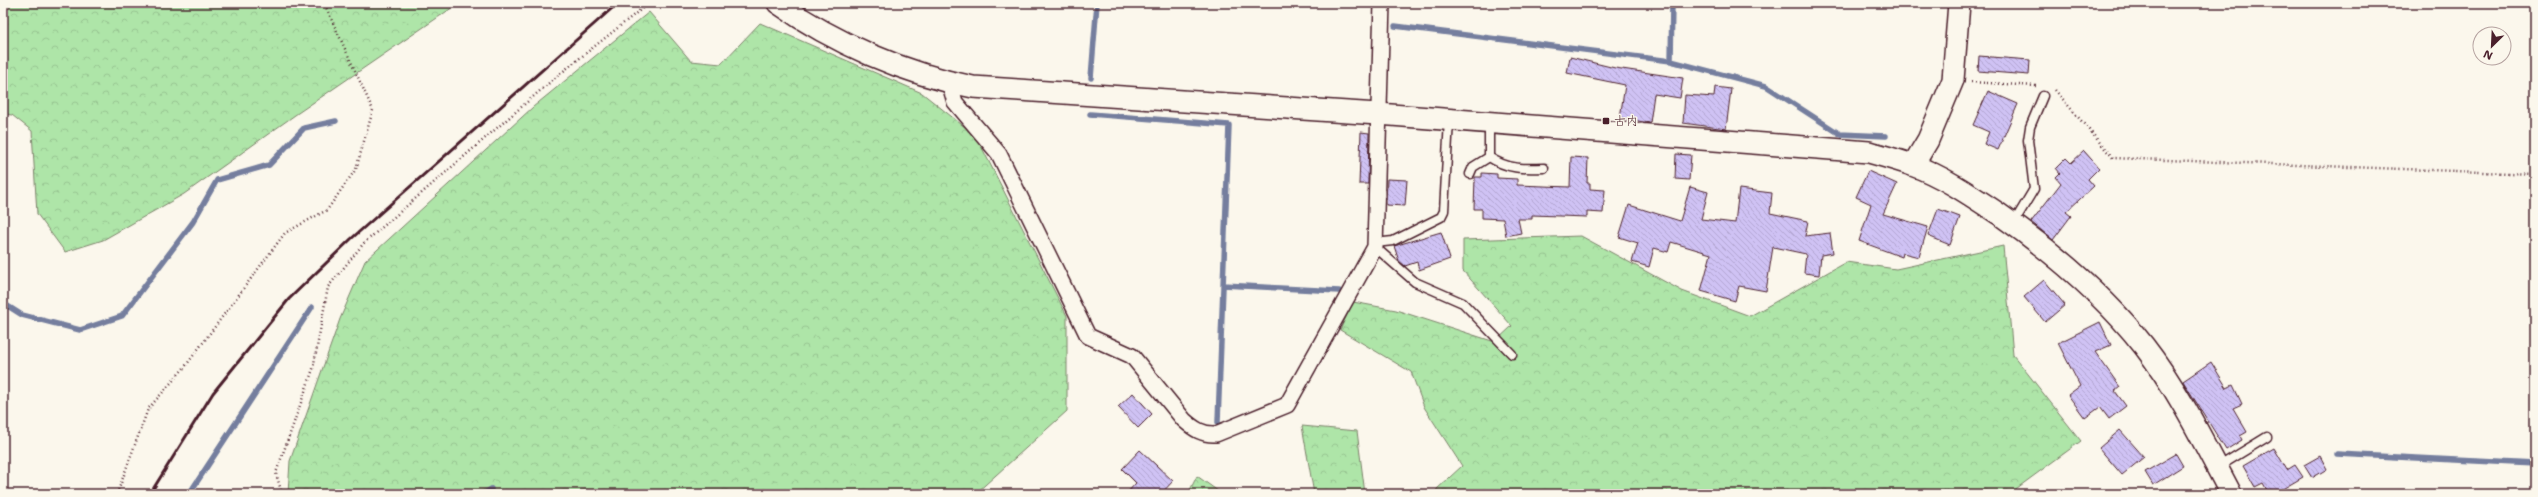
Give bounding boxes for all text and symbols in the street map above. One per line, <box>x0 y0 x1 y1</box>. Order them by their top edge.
north arrow <box>2472 26 2512 66</box>
text: N <box>2481 46 2495 63</box>
place label: 古内 <box>1614 113 1638 129</box>
marker: 古内 <box>1601 116 1611 126</box>

